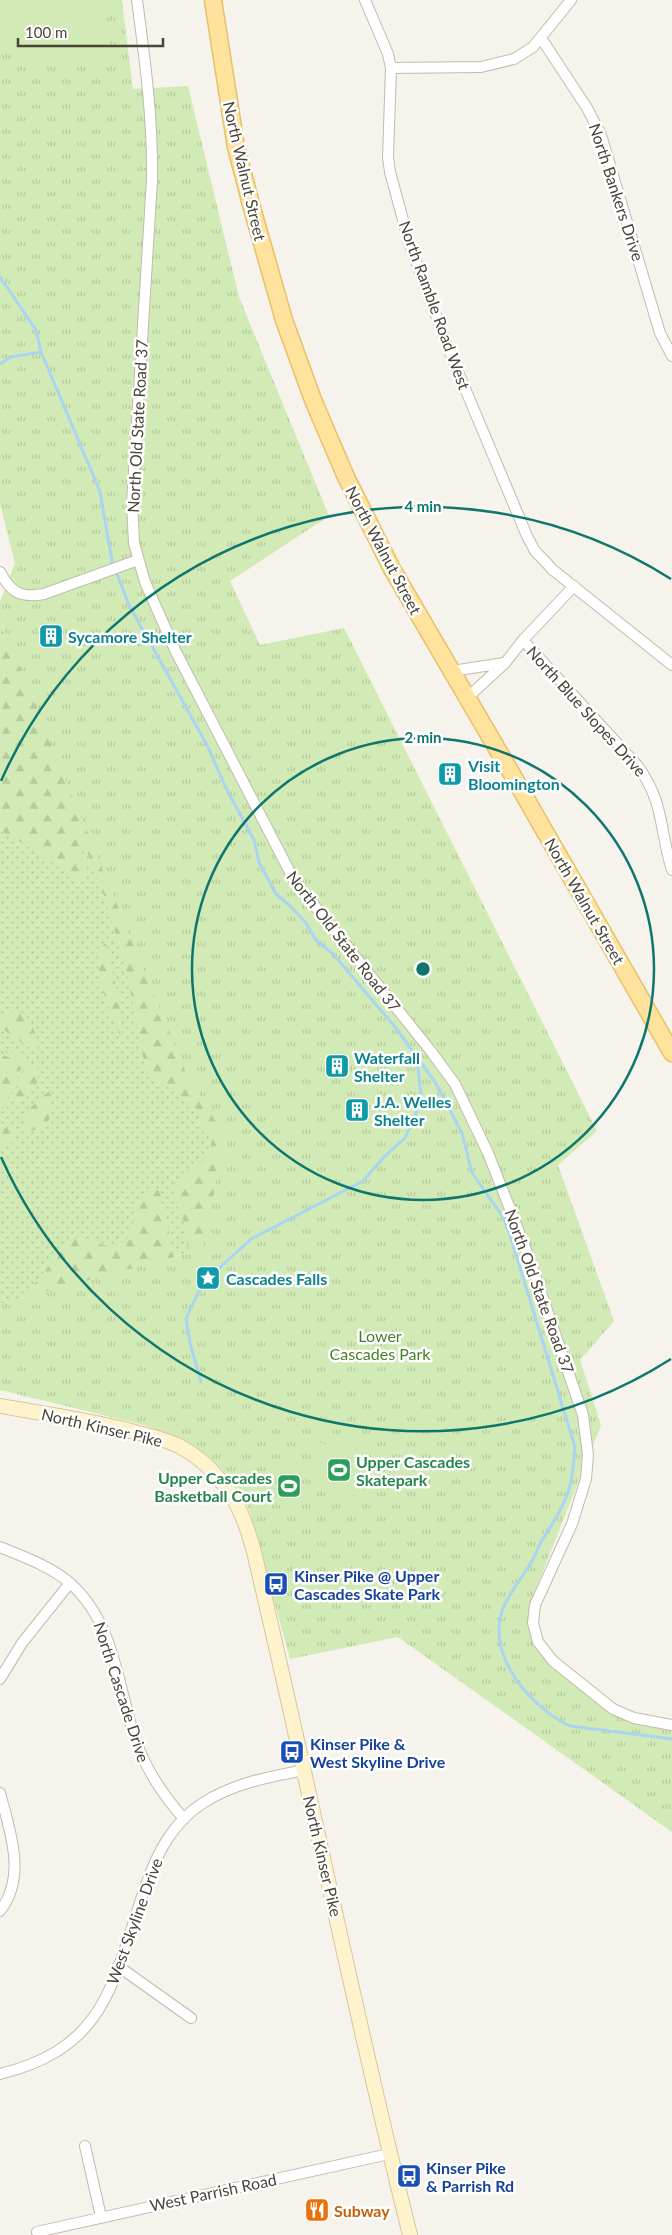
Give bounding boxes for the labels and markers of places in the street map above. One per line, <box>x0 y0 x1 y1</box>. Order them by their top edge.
building icon: Sycamore Shelter <box>38 623 64 649</box>
place label: Sycamore Shelter <box>68 627 192 646</box>
place label: Visit Bloomington <box>467 756 560 793</box>
building icon: Visit Bloomington <box>437 761 463 787</box>
centre of rings <box>414 960 432 978</box>
place label: Waterfall Shelter <box>354 1048 420 1085</box>
building icon: Waterfall Shelter <box>324 1053 350 1079</box>
place label: J.A. Welles Shelter <box>374 1092 451 1129</box>
building icon: J.A. Welles Shelter <box>344 1097 370 1123</box>
place icon: Cascades Falls <box>195 1265 221 1291</box>
place label: Cascades Falls <box>226 1269 327 1288</box>
place label: Upper Cascades Skatepark <box>356 1452 470 1489</box>
sports icon: Upper Cascades Skatepark <box>326 1457 352 1483</box>
place label: Upper Cascades Basketball Court <box>154 1468 272 1505</box>
sports icon: Upper Cascades Basketball Court <box>276 1473 302 1499</box>
place label: Kinser Pike @ Upper Cascades Skate Park <box>294 1566 440 1603</box>
bus stop icon: Kinser Pike @ Upper Cascades Skate Park <box>263 1571 289 1597</box>
place label: Kinser Pike & West Skyline Drive <box>310 1734 446 1771</box>
bus stop icon: Kinser Pike & West Skyline Drive <box>279 1739 305 1765</box>
place label: Kinser Pike & Parrish Rd <box>426 2158 514 2195</box>
bus stop icon: Kinser Pike & Parrish Rd <box>396 2163 422 2189</box>
restaurant icon: Subway <box>304 2197 330 2223</box>
place label: Subway <box>334 2201 390 2220</box>

